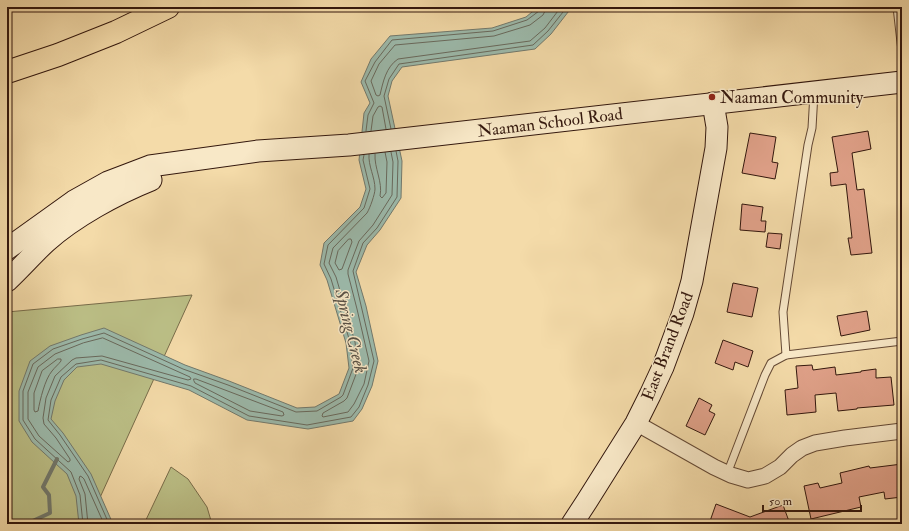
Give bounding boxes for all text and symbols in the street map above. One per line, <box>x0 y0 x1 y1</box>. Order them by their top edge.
place label: Naaman Community <box>720 87 864 109</box>
marker: Naaman Community <box>707 92 717 102</box>
street label: Naaman School Road <box>476 103 625 142</box>
water label: Spring Creek <box>329 286 372 376</box>
street label: East Brand Road <box>637 288 698 403</box>
scale bar <box>763 487 861 513</box>
text: 50 m <box>769 494 793 509</box>

